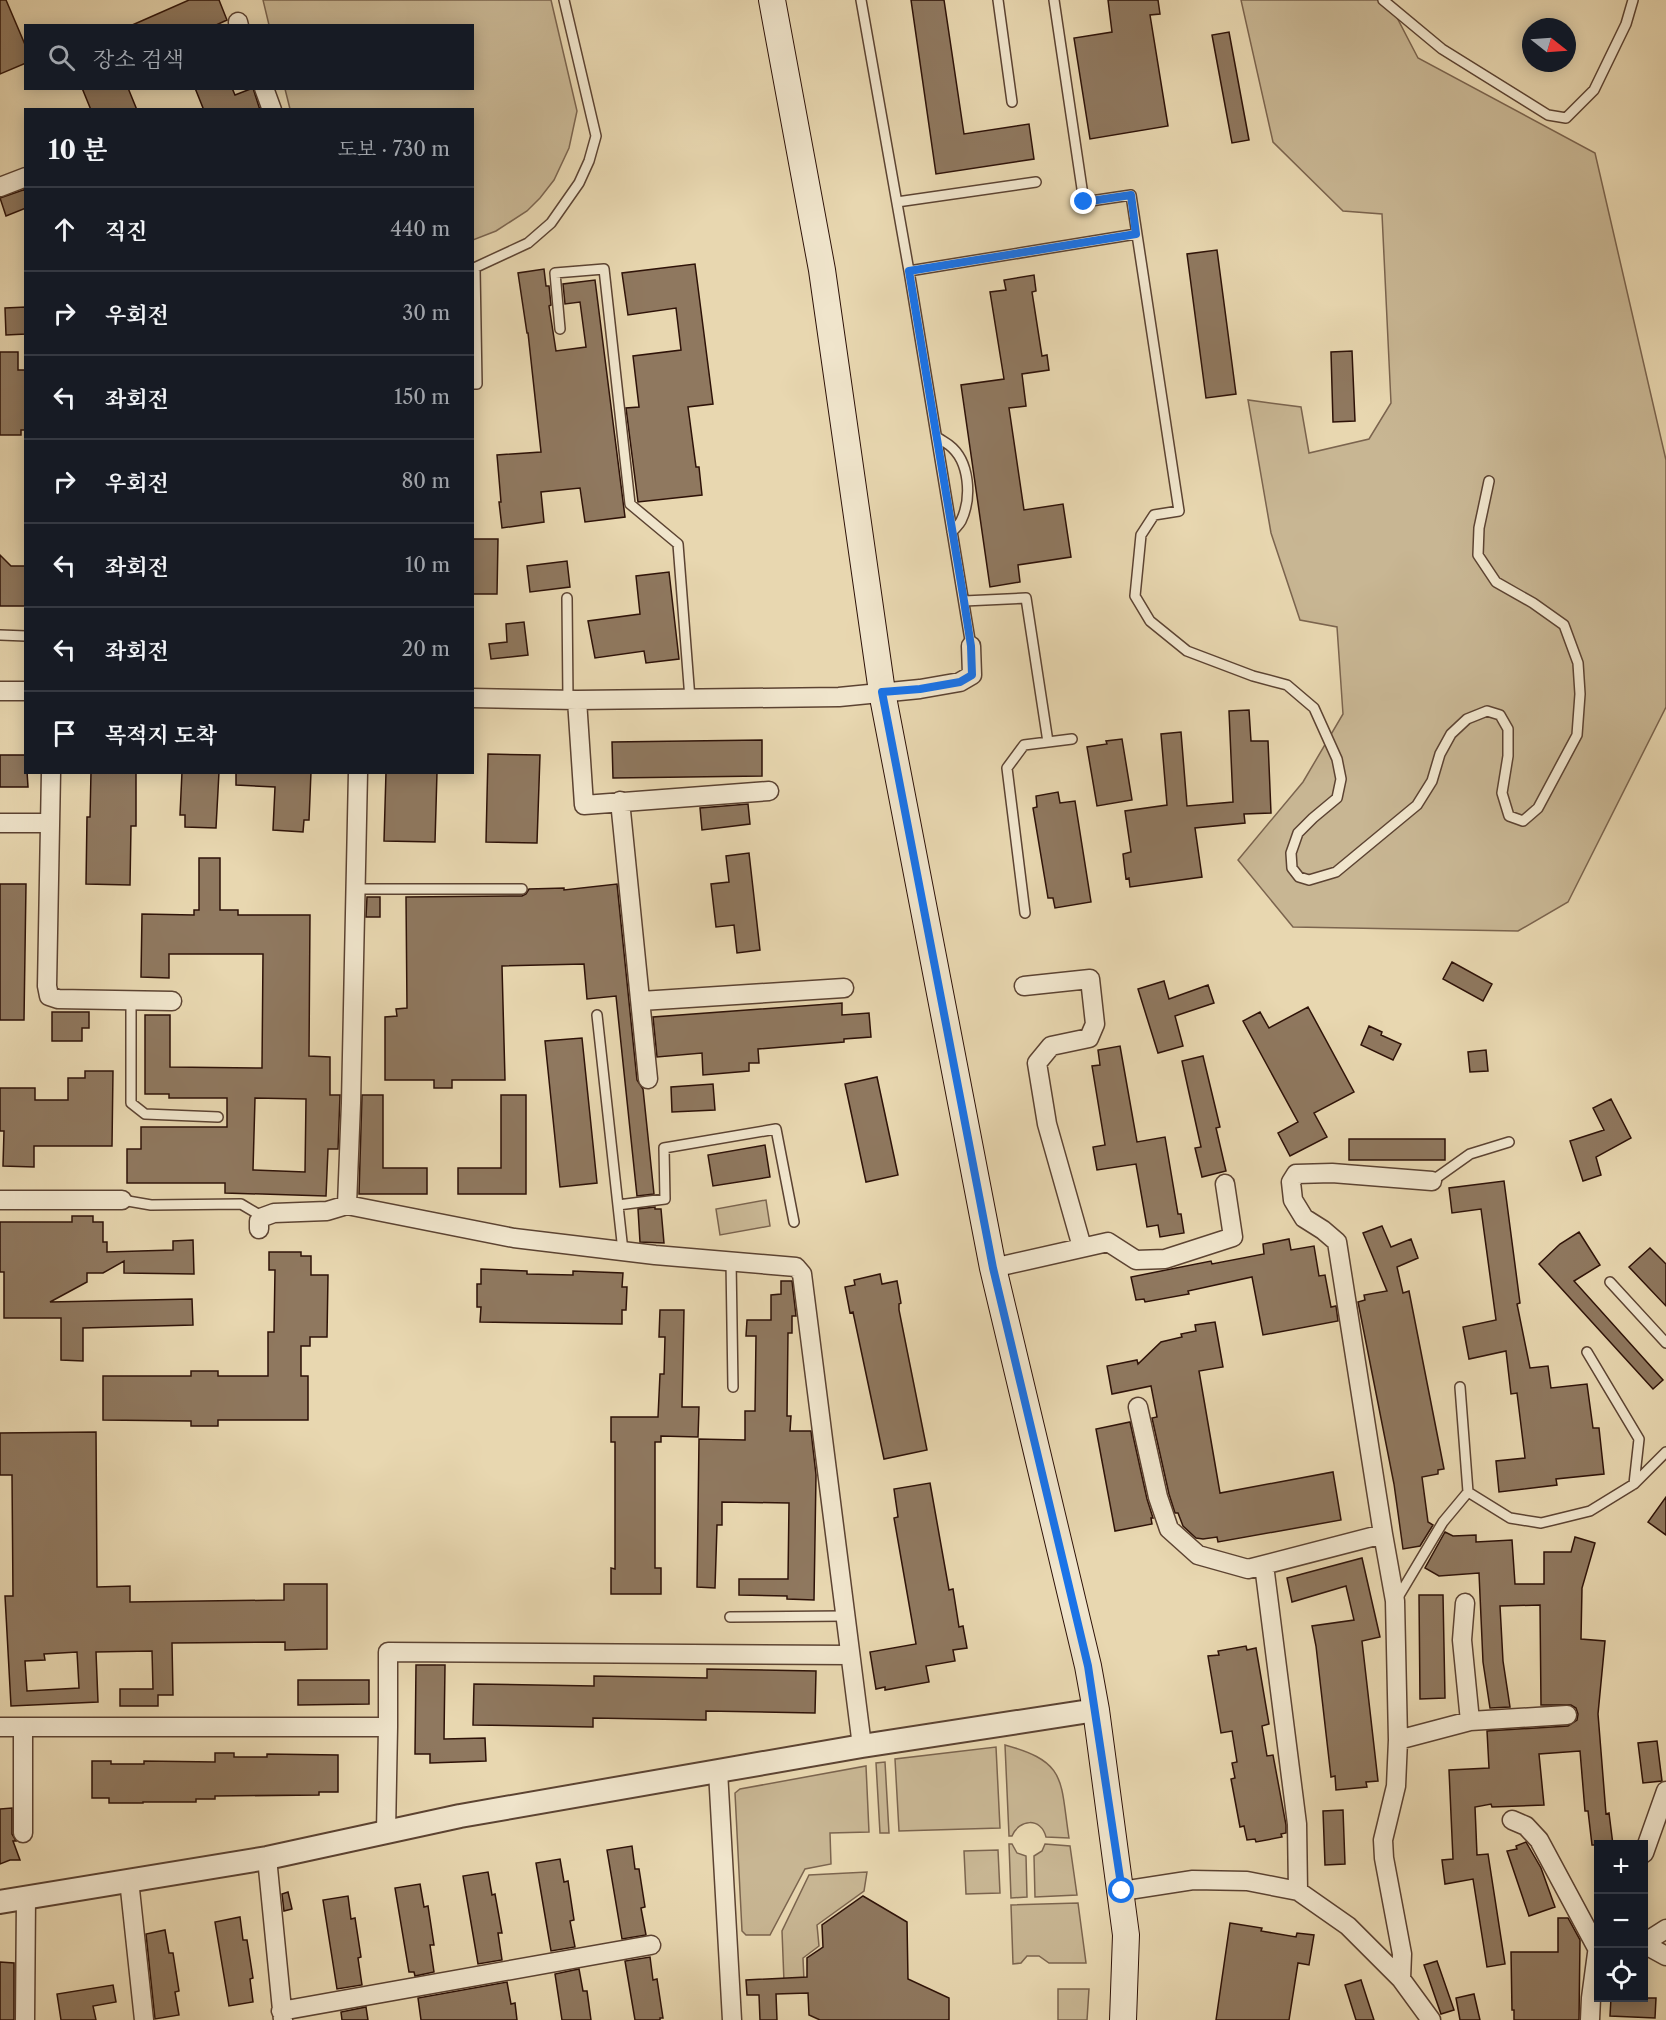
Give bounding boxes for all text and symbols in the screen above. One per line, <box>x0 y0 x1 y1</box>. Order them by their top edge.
north arrow <box>1522 18 1576 72</box>
search box <box>24 24 474 90</box>
icon: search <box>45 41 78 74</box>
text: 장소 검색 <box>93 46 184 73</box>
text: 10 분 <box>48 134 108 166</box>
text: 도보 · 730 m <box>338 137 450 161</box>
route end <box>1070 188 1096 214</box>
icon: ahead <box>48 213 81 246</box>
text: 440 m <box>390 217 450 241</box>
text: 직진 <box>105 218 148 245</box>
icon: right <box>48 297 81 330</box>
text: 30 m <box>402 301 450 325</box>
text: 우회전 <box>105 302 169 329</box>
icon: left <box>48 381 81 414</box>
text: 150 m <box>394 385 450 409</box>
text: 좌회전 <box>105 386 169 413</box>
icon: right <box>48 465 81 498</box>
text: 80 m <box>402 469 450 493</box>
text: 우회전 <box>105 470 169 497</box>
icon: left <box>48 549 81 582</box>
text: 10 m <box>405 553 450 577</box>
text: 좌회전 <box>105 554 169 581</box>
icon: left <box>48 633 81 666</box>
text: 20 m <box>402 637 450 661</box>
text: 좌회전 <box>105 638 169 665</box>
icon: arrive <box>48 717 81 750</box>
text: 목적지 도착 <box>105 722 217 749</box>
map controls <box>1594 1840 1648 2002</box>
button: + <box>1594 1840 1648 1894</box>
route start <box>1108 1877 1134 1903</box>
button: − <box>1594 1894 1648 1948</box>
button: locate <box>1594 1948 1648 2002</box>

